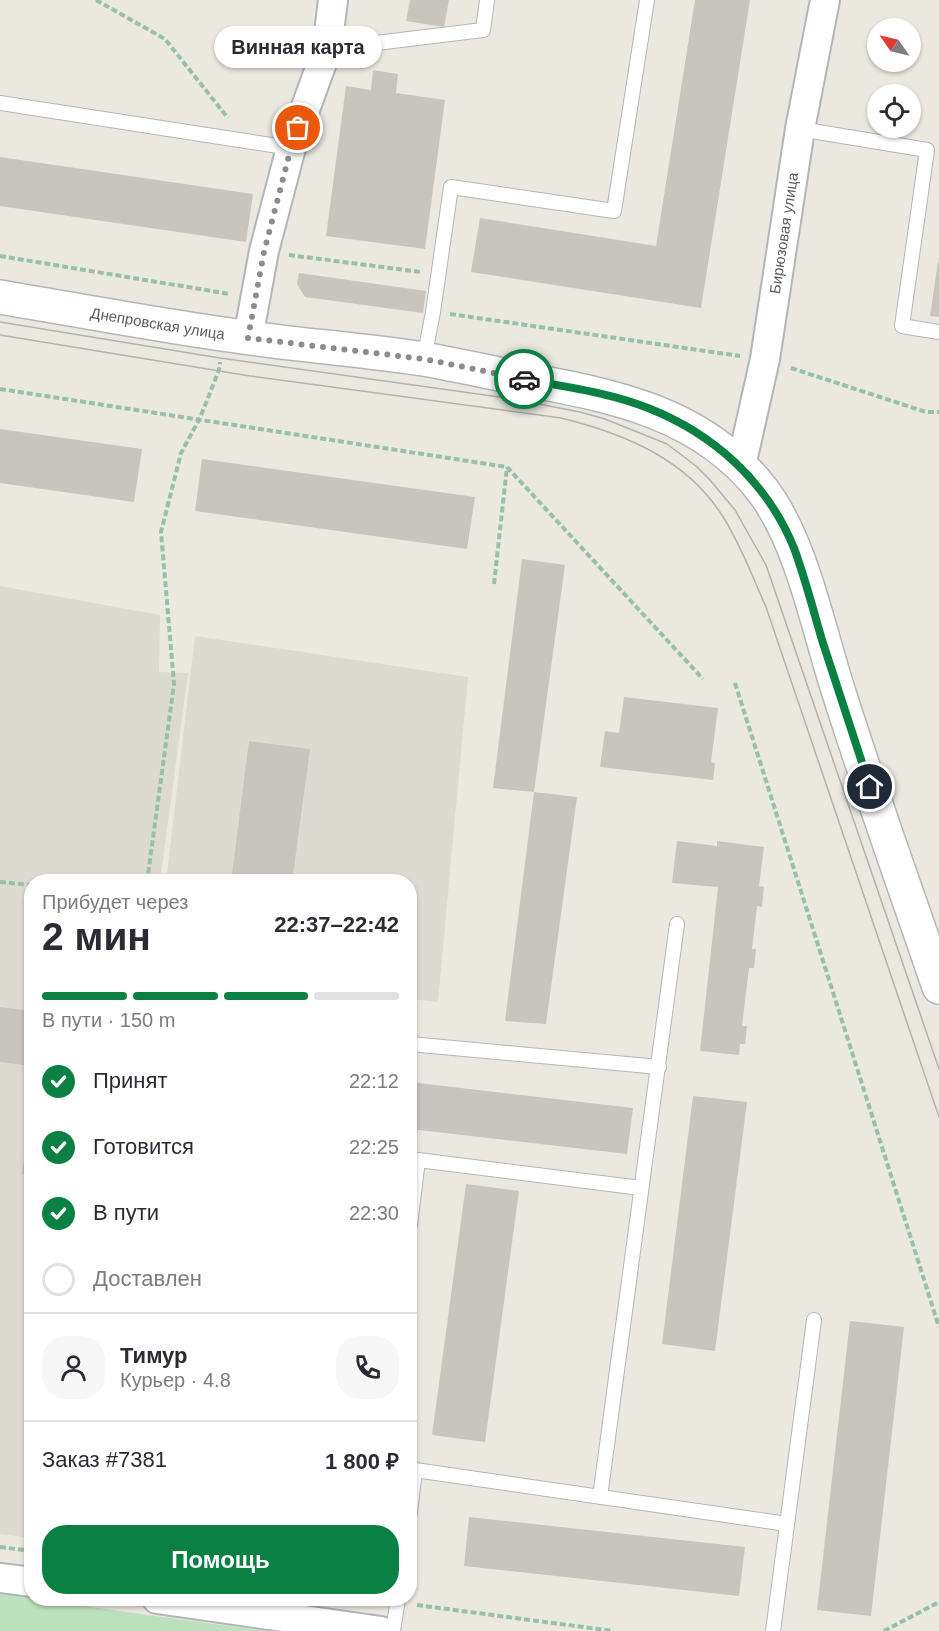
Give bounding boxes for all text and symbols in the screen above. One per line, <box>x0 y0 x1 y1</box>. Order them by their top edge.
north arrow <box>867 18 921 72</box>
map controls <box>867 18 921 138</box>
callout: Винная карта <box>214 26 382 68</box>
text: Винная карта <box>231 36 365 58</box>
button: locate <box>867 84 921 138</box>
pin <box>272 102 323 153</box>
icon: bag <box>281 111 314 144</box>
street label: Бирюзовая улица <box>766 170 801 295</box>
street label: Днепровская улица <box>89 304 227 343</box>
courier <box>494 349 554 409</box>
icon: car <box>508 363 541 396</box>
pin <box>844 761 895 812</box>
icon: home <box>853 770 886 803</box>
text: Прибудет через <box>42 891 188 913</box>
text: 22:37–22:42 <box>274 912 399 937</box>
text: 2 мин <box>42 915 151 958</box>
text: В пути · 150 m <box>42 1009 175 1031</box>
icon: check <box>42 1065 75 1098</box>
text: Принят <box>93 1068 167 1093</box>
text: 22:12 <box>349 1070 399 1092</box>
icon: check <box>42 1131 75 1164</box>
text: Готовится <box>93 1134 194 1159</box>
text: 22:25 <box>349 1136 399 1158</box>
icon: check <box>42 1197 75 1230</box>
text: В пути <box>93 1200 159 1225</box>
text: 22:30 <box>349 1202 399 1224</box>
text: Доставлен <box>93 1266 202 1291</box>
button: person <box>42 1336 105 1399</box>
button: phone <box>336 1336 399 1399</box>
text: Тимур <box>120 1343 188 1368</box>
text: Курьер · 4.8 <box>120 1369 231 1391</box>
text: Заказ #7381 <box>42 1447 167 1472</box>
text: 1 800 ₽ <box>325 1449 399 1474</box>
button: Помощь <box>42 1525 399 1594</box>

